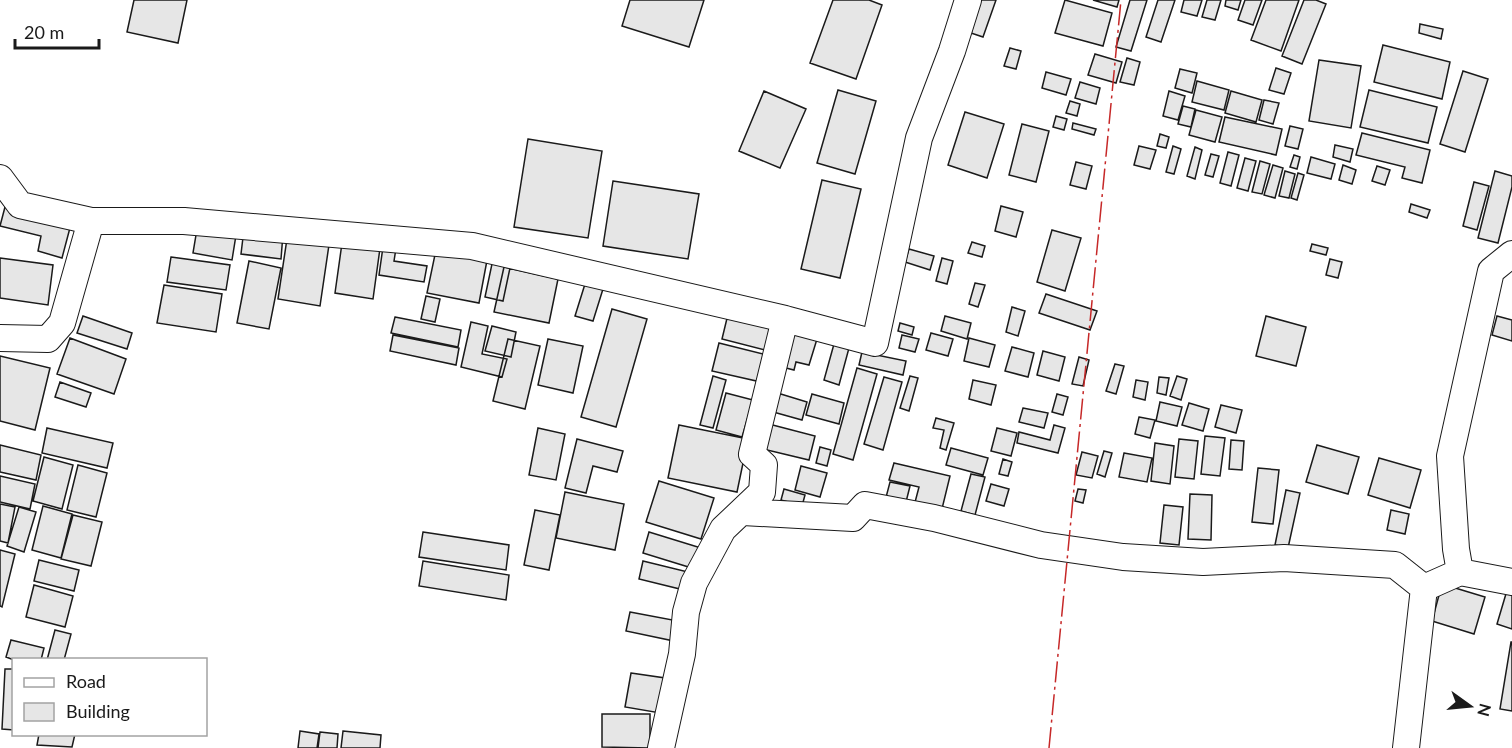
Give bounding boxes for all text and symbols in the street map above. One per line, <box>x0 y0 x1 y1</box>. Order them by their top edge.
scale bar <box>15 12 99 50</box>
text: 20 m <box>24 21 64 43</box>
legend <box>12 658 207 736</box>
text: Road <box>66 670 106 692</box>
north arrow <box>1440 676 1500 736</box>
text: Building <box>66 700 130 722</box>
text: N <box>1474 702 1496 718</box>

